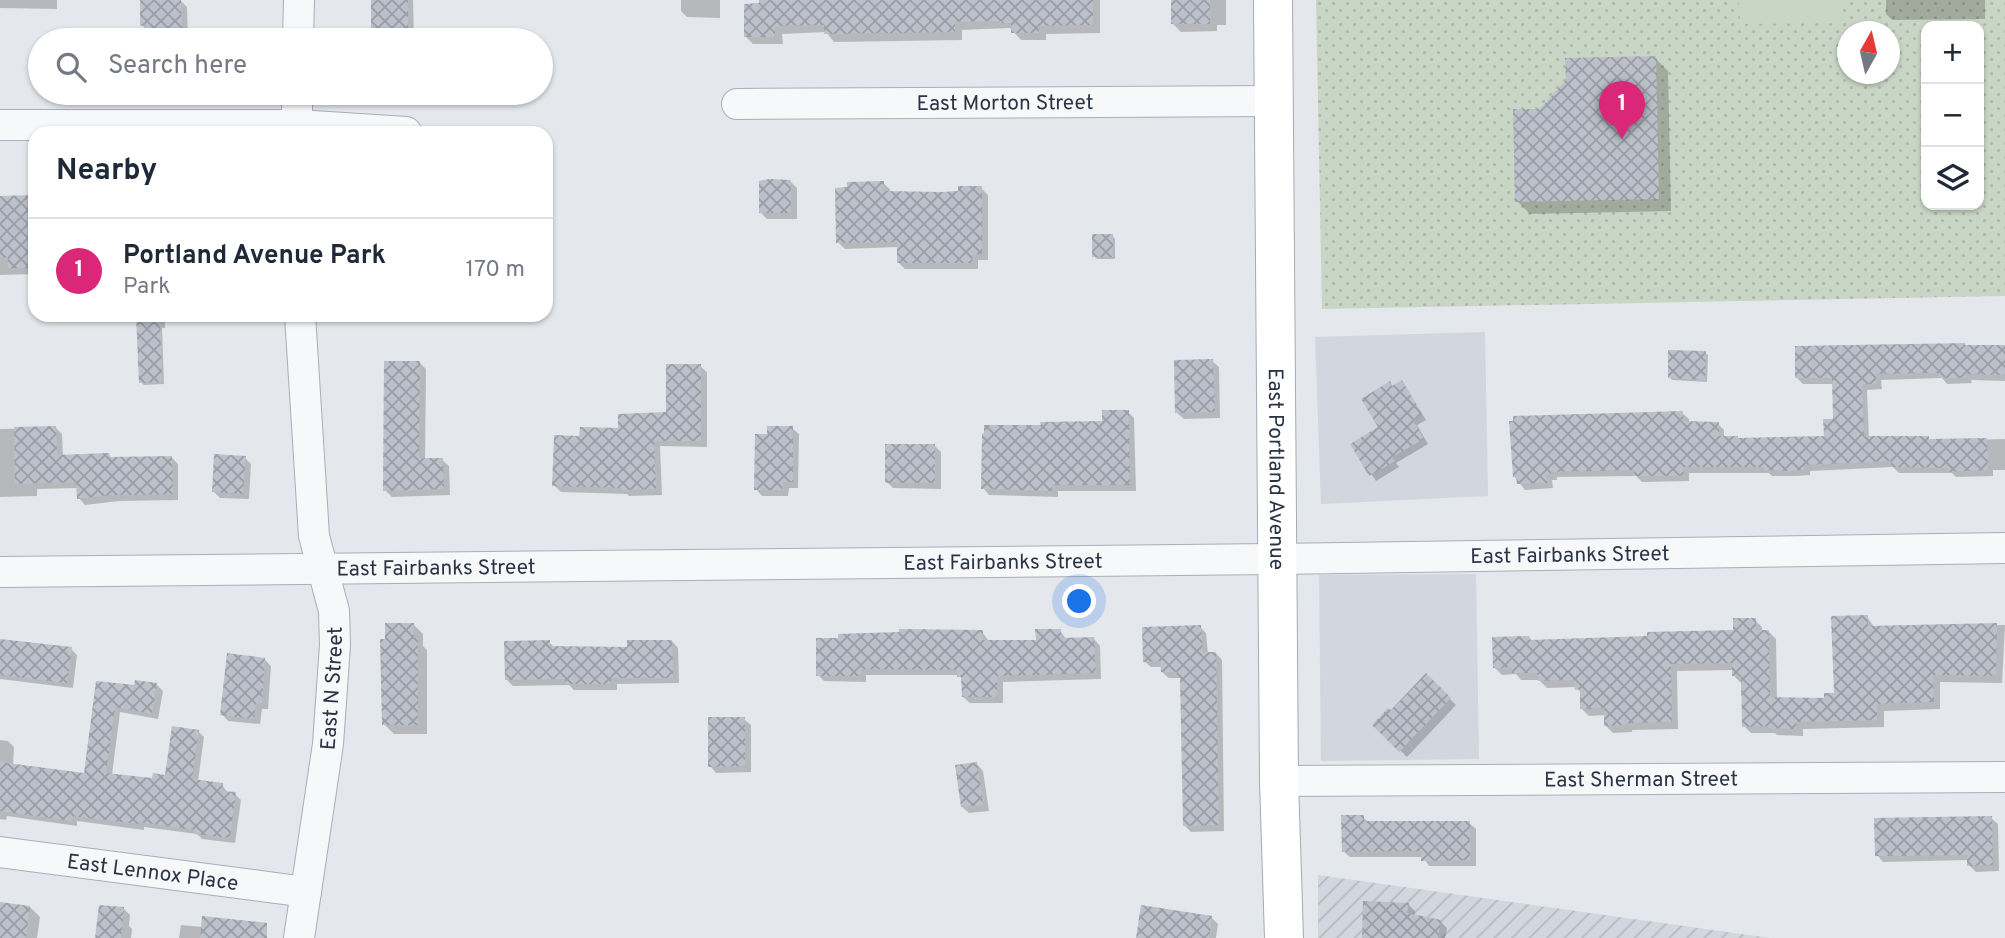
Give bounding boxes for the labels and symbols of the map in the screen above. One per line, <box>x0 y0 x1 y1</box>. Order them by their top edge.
north arrow <box>1837 21 1900 84</box>
pin: 1 <box>1599 81 1645 139</box>
street label: East Morton Street <box>916 90 1094 118</box>
street label: East Portland Avenue <box>1261 368 1289 570</box>
street label: East Fairbanks Street <box>1470 541 1670 571</box>
street label: East Fairbanks Street <box>903 549 1103 578</box>
street label: East Fairbanks Street <box>336 555 536 584</box>
your location <box>1062 584 1096 618</box>
street label: East N Street <box>316 626 350 751</box>
street label: East Sherman Street <box>1544 766 1738 795</box>
street label: East Lennox Place <box>65 849 240 898</box>

